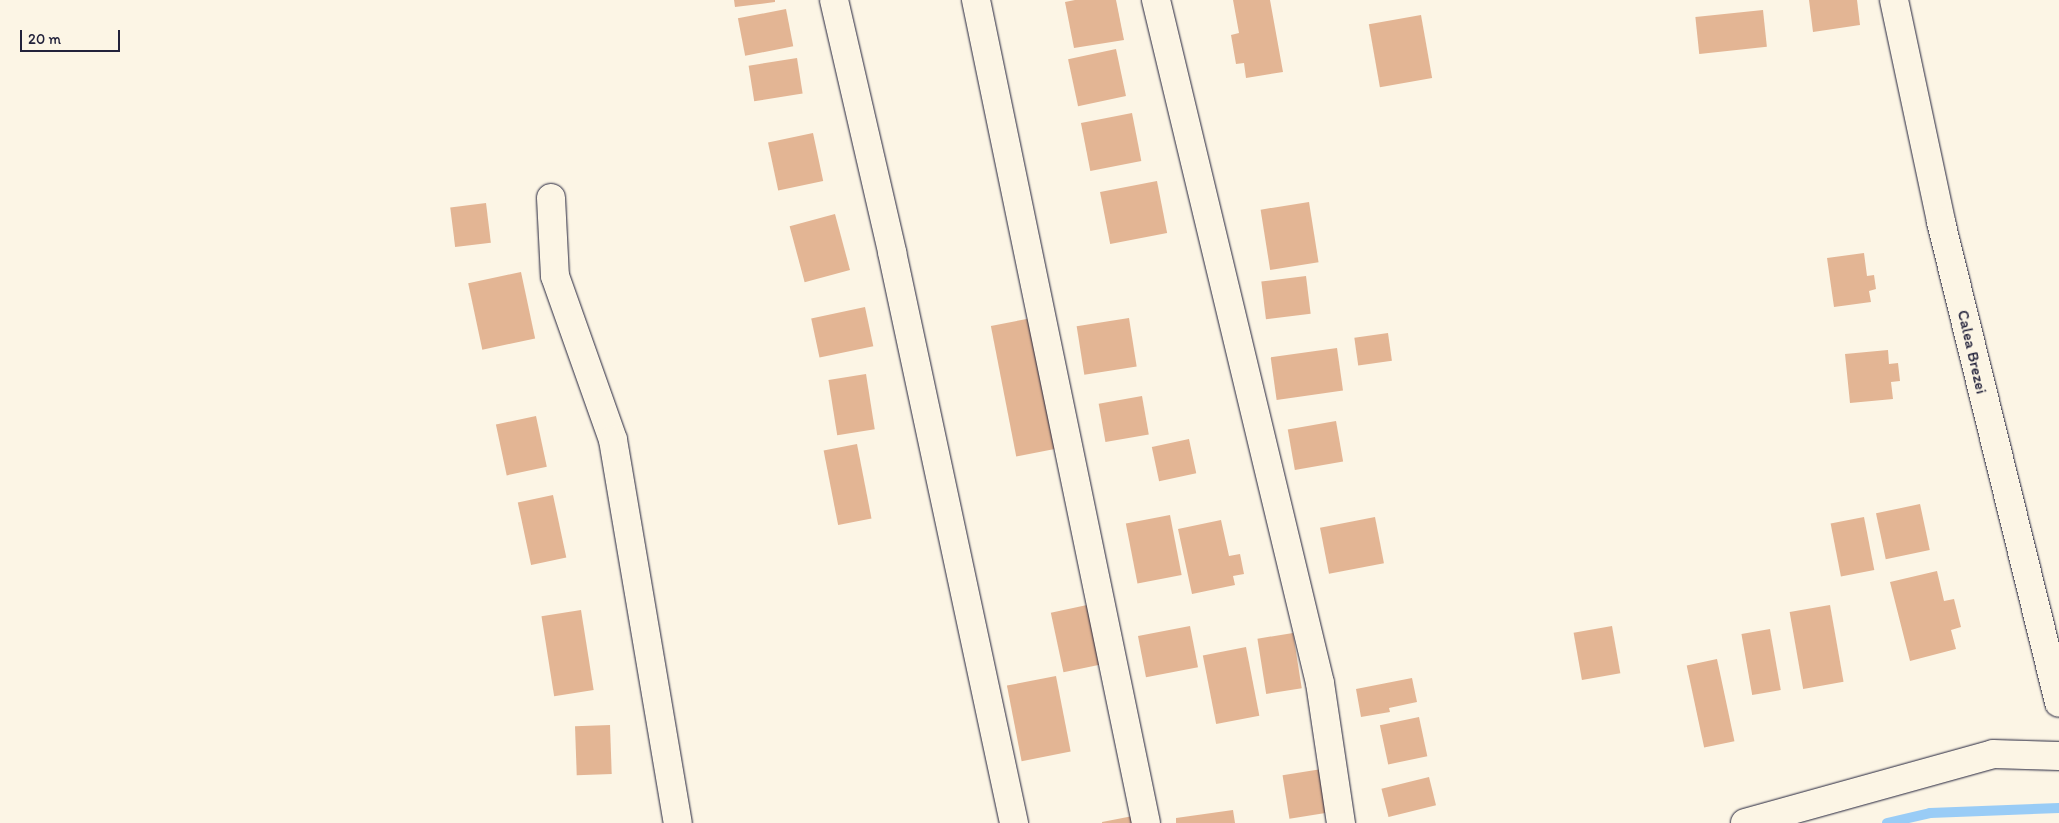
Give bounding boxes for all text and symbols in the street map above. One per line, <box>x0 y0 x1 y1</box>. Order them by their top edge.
scale bar <box>22 20 122 52</box>
text: 20 m <box>28 30 61 48</box>
street label: Calea Brezei <box>1953 308 1991 396</box>

